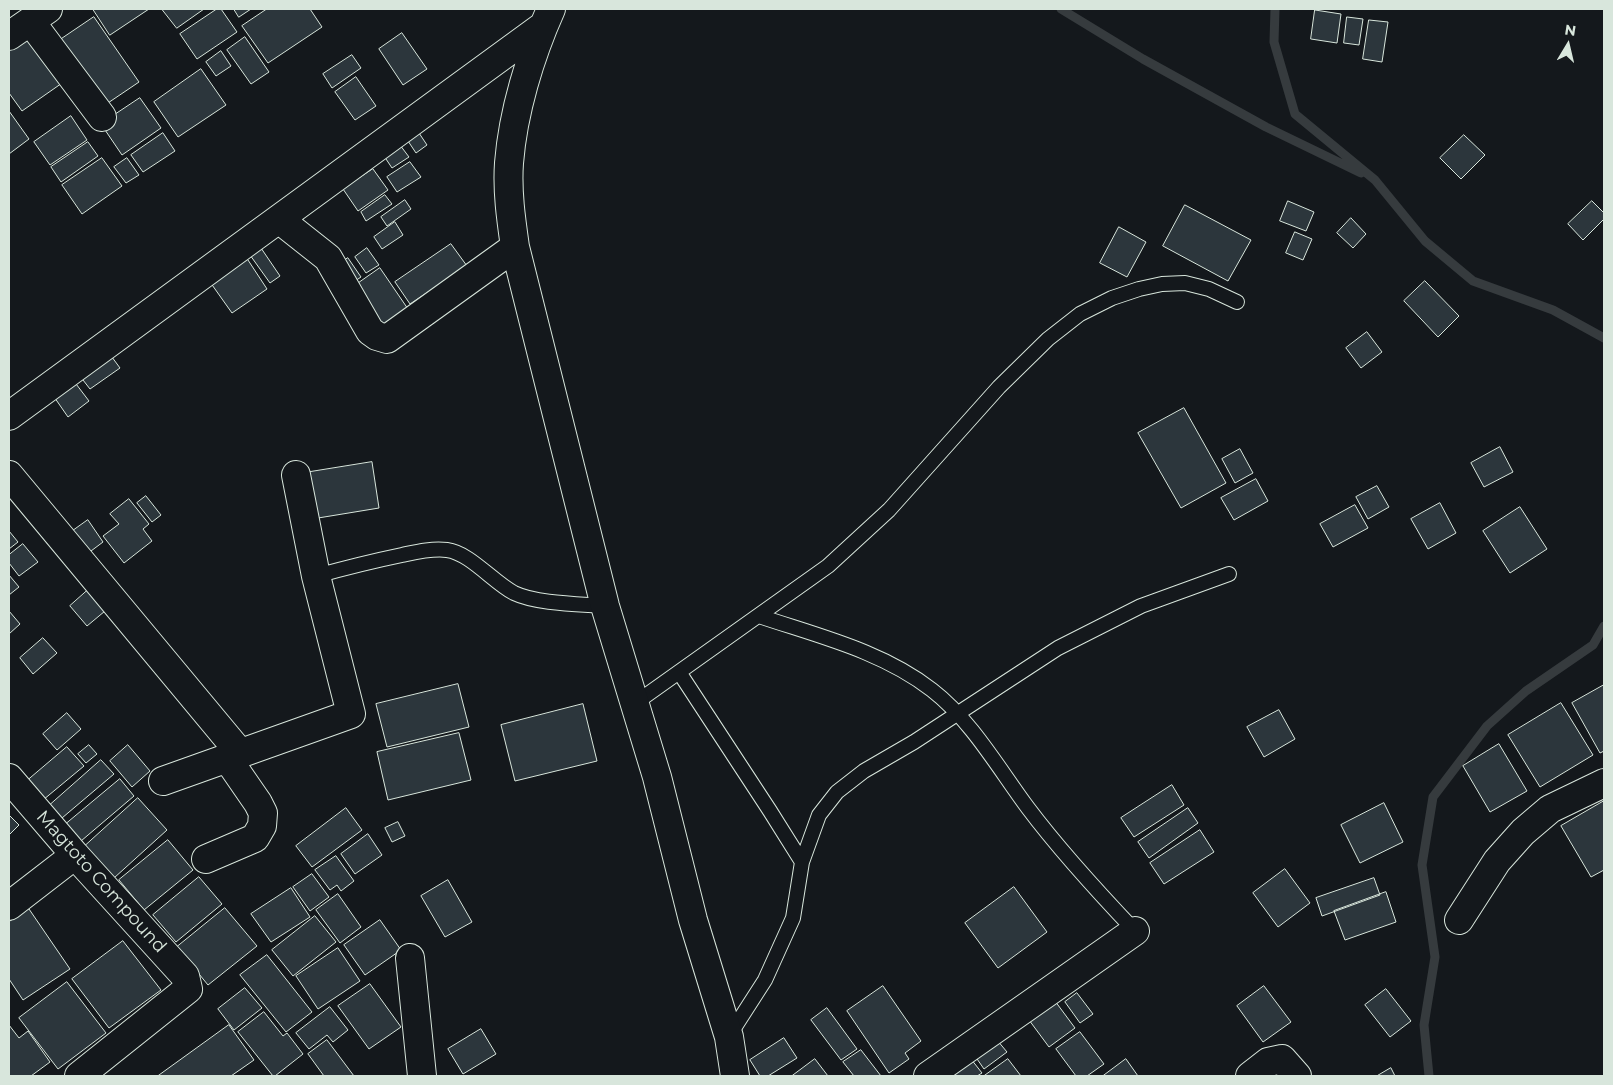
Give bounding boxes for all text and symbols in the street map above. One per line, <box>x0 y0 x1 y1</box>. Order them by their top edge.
north arrow <box>1543 20 1593 70</box>
text: N <box>1563 20 1577 40</box>
street label: Magtoto Compound <box>31 806 171 958</box>

